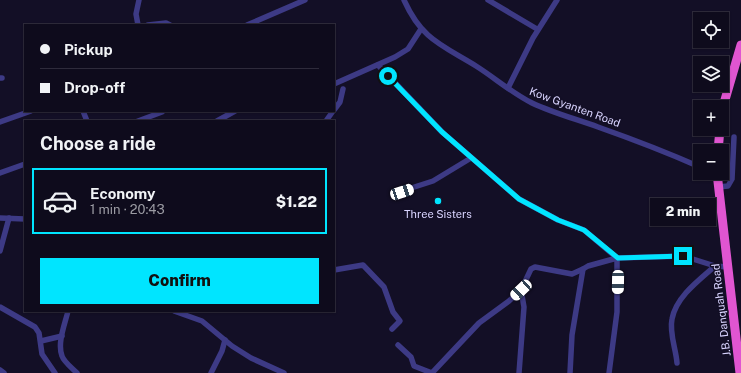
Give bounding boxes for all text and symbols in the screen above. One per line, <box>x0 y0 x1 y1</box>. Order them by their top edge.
map controls <box>693 12 729 180</box>
button: locate <box>693 12 729 48</box>
text: Pickup <box>64 41 113 58</box>
button: layers <box>693 56 729 92</box>
route start <box>379 67 397 85</box>
text: Drop-off <box>64 79 125 96</box>
street label: Kow Gyanten Road <box>528 85 622 129</box>
button: + <box>693 100 729 136</box>
text: Choose a ride <box>40 133 156 154</box>
button: − <box>693 144 729 180</box>
icon: car <box>42 183 78 219</box>
car <box>389 183 415 201</box>
text: Economy <box>90 185 155 202</box>
text: $1.22 <box>276 193 317 210</box>
marker: Three Sisters <box>433 196 443 206</box>
callout: 2 min <box>650 198 716 226</box>
text: 1 min · 20:43 <box>90 202 165 217</box>
text: 2 min <box>666 204 700 219</box>
place label: Three Sisters <box>404 208 472 220</box>
route end <box>674 247 692 265</box>
button: Confirm <box>40 258 319 304</box>
street label: J.B. Danquah Road <box>709 263 733 357</box>
car <box>612 270 624 294</box>
car <box>508 277 534 303</box>

